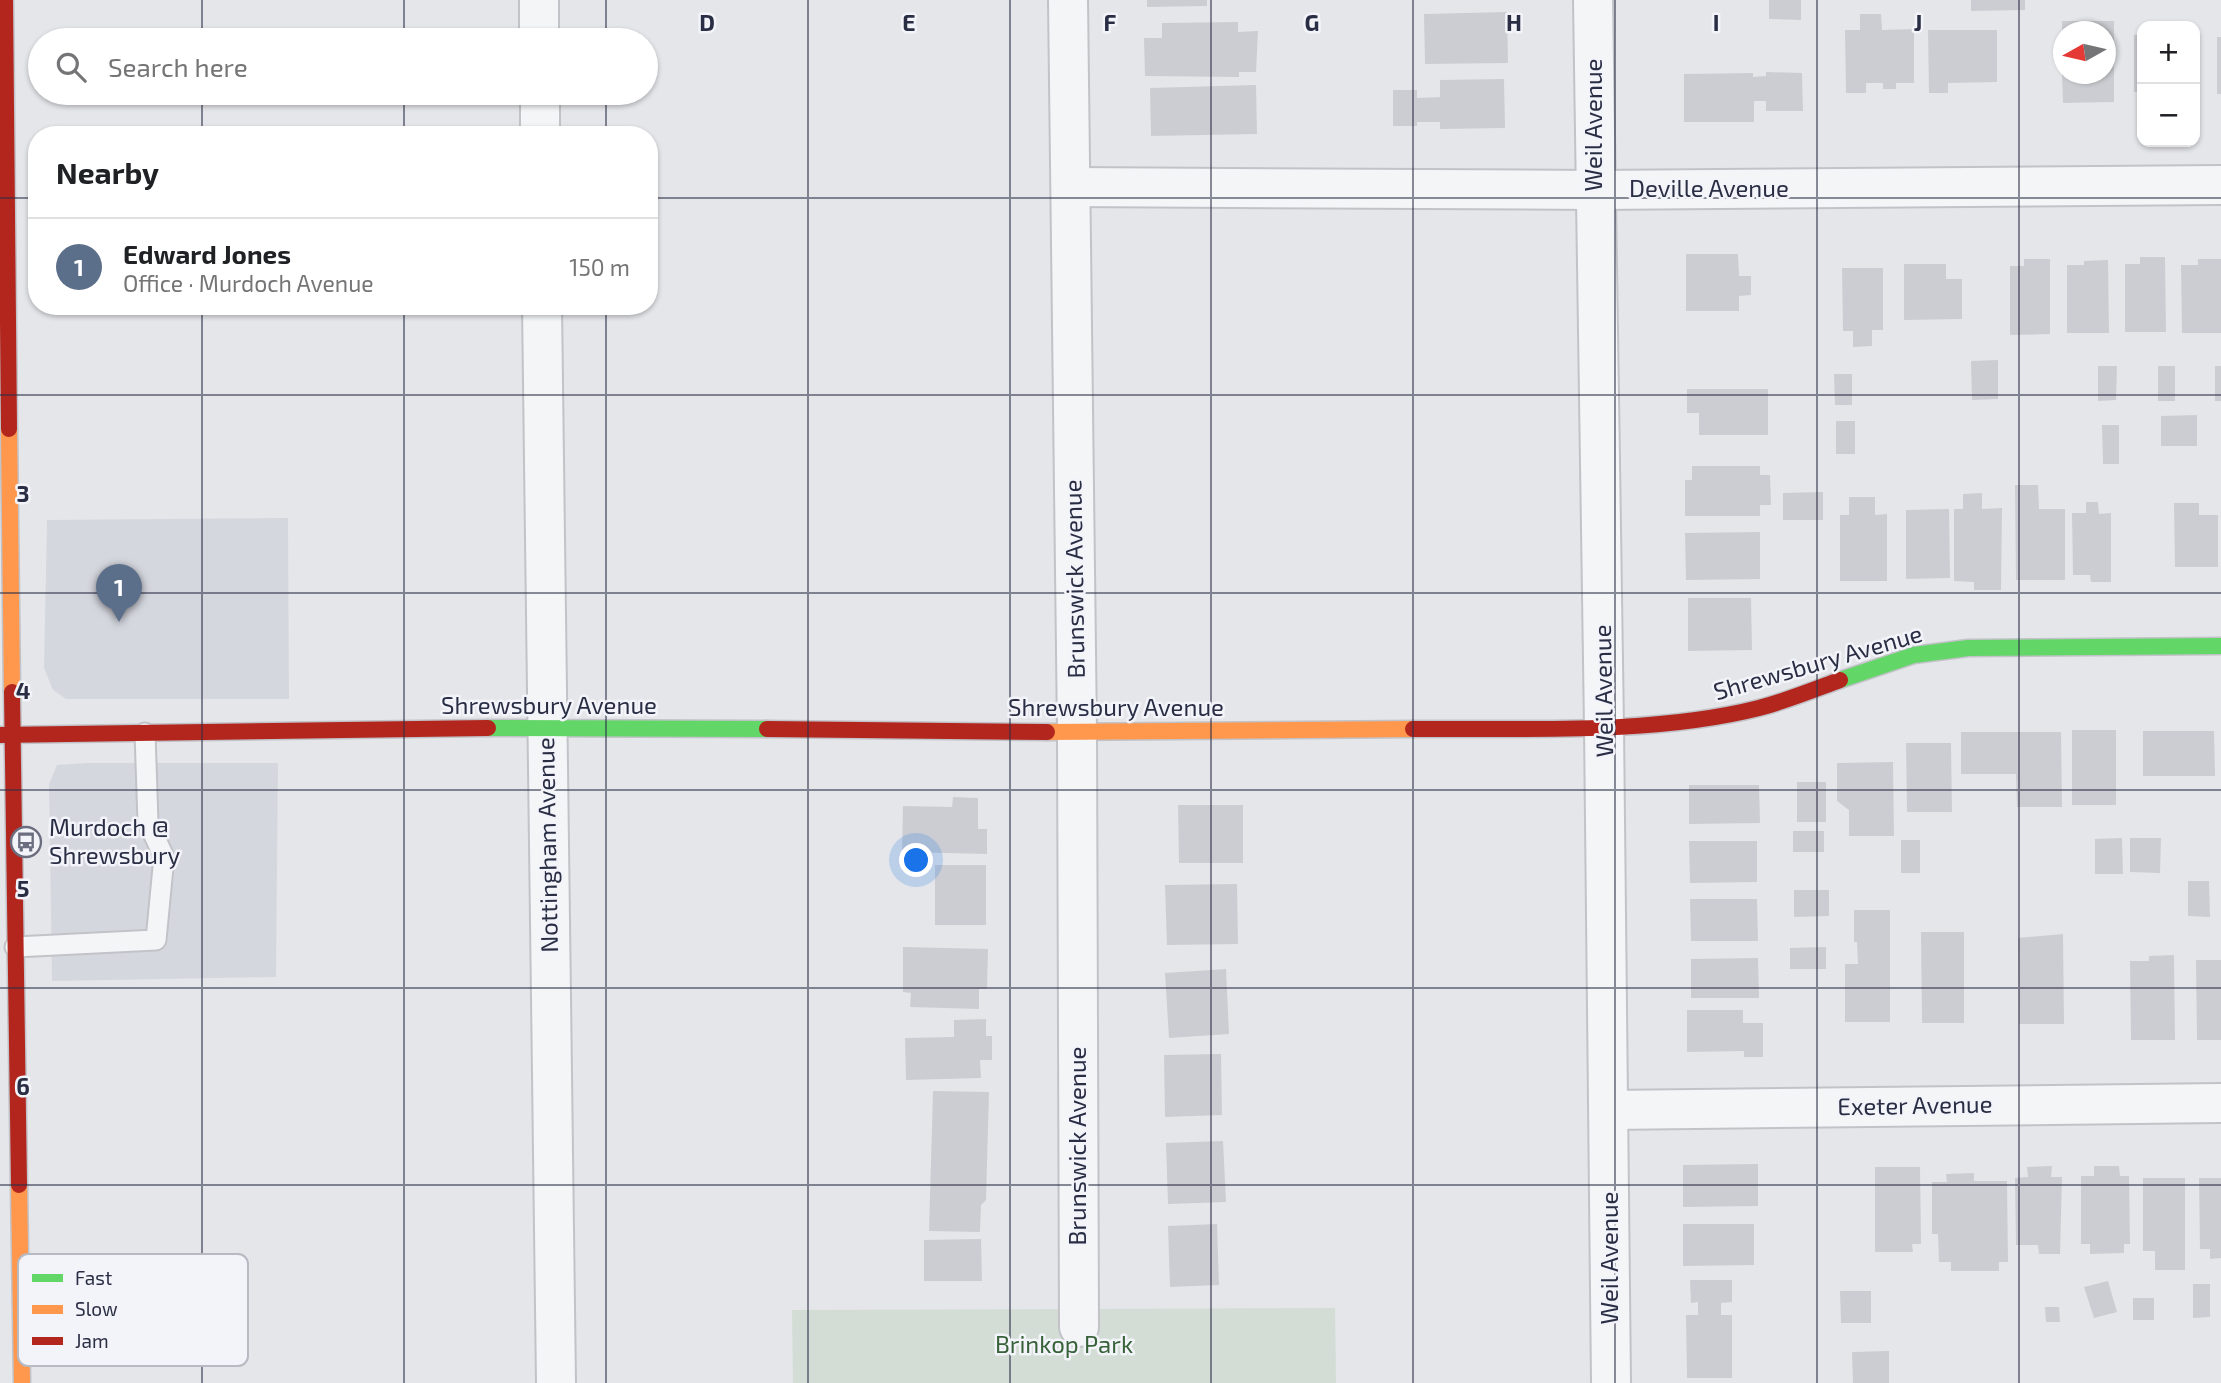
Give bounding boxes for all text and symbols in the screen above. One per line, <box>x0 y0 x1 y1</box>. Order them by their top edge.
text: D <box>699 8 715 36</box>
text: E <box>902 8 916 36</box>
text: F <box>1104 8 1117 36</box>
text: G <box>1305 8 1319 36</box>
text: H <box>1506 8 1522 36</box>
text: I <box>1713 8 1719 36</box>
text: J <box>1914 8 1922 36</box>
north arrow <box>2053 21 2116 84</box>
map controls <box>2137 21 2200 147</box>
button: + <box>2137 21 2200 84</box>
search box <box>28 28 658 105</box>
icon: search <box>52 48 90 86</box>
text: Search here <box>108 51 248 82</box>
street label: Weil Avenue <box>1578 59 1607 191</box>
button: − <box>2137 84 2200 147</box>
text: Nearby <box>56 154 159 190</box>
street label: Deville Avenue <box>1629 173 1789 202</box>
text: Edward Jones <box>123 238 291 269</box>
text: 1 <box>74 253 84 281</box>
text: 150 m <box>569 253 630 281</box>
text: Office · Murdoch Avenue <box>123 269 374 297</box>
text: 3 <box>16 479 30 507</box>
street label: Brunswick Avenue <box>1057 479 1090 679</box>
pin: 1 <box>96 564 142 622</box>
street label: Shrewsbury Avenue <box>1710 618 1925 705</box>
street label: Weil Avenue <box>1587 624 1618 758</box>
text: 4 <box>16 676 30 704</box>
street label: Shrewsbury Avenue <box>441 690 657 719</box>
street label: Shrewsbury Avenue <box>1008 692 1224 721</box>
street label: Nottingham Avenue <box>530 737 563 953</box>
place label: Murdoch @ Shrewsbury <box>49 812 181 869</box>
bus stop icon: Murdoch @ Shrewsbury <box>9 825 43 859</box>
your location <box>899 843 933 877</box>
text: 5 <box>17 874 29 902</box>
street label: Brunswick Avenue <box>1062 1047 1091 1245</box>
text: 6 <box>16 1072 30 1100</box>
street label: Exeter Avenue <box>1837 1089 1993 1120</box>
street label: Weil Avenue <box>1594 1192 1623 1324</box>
legend <box>18 1254 248 1366</box>
text: Fast <box>75 1266 112 1289</box>
text: Slow <box>75 1297 118 1320</box>
text: Jam <box>75 1329 109 1352</box>
park label: Brinkop Park <box>995 1329 1133 1358</box>

